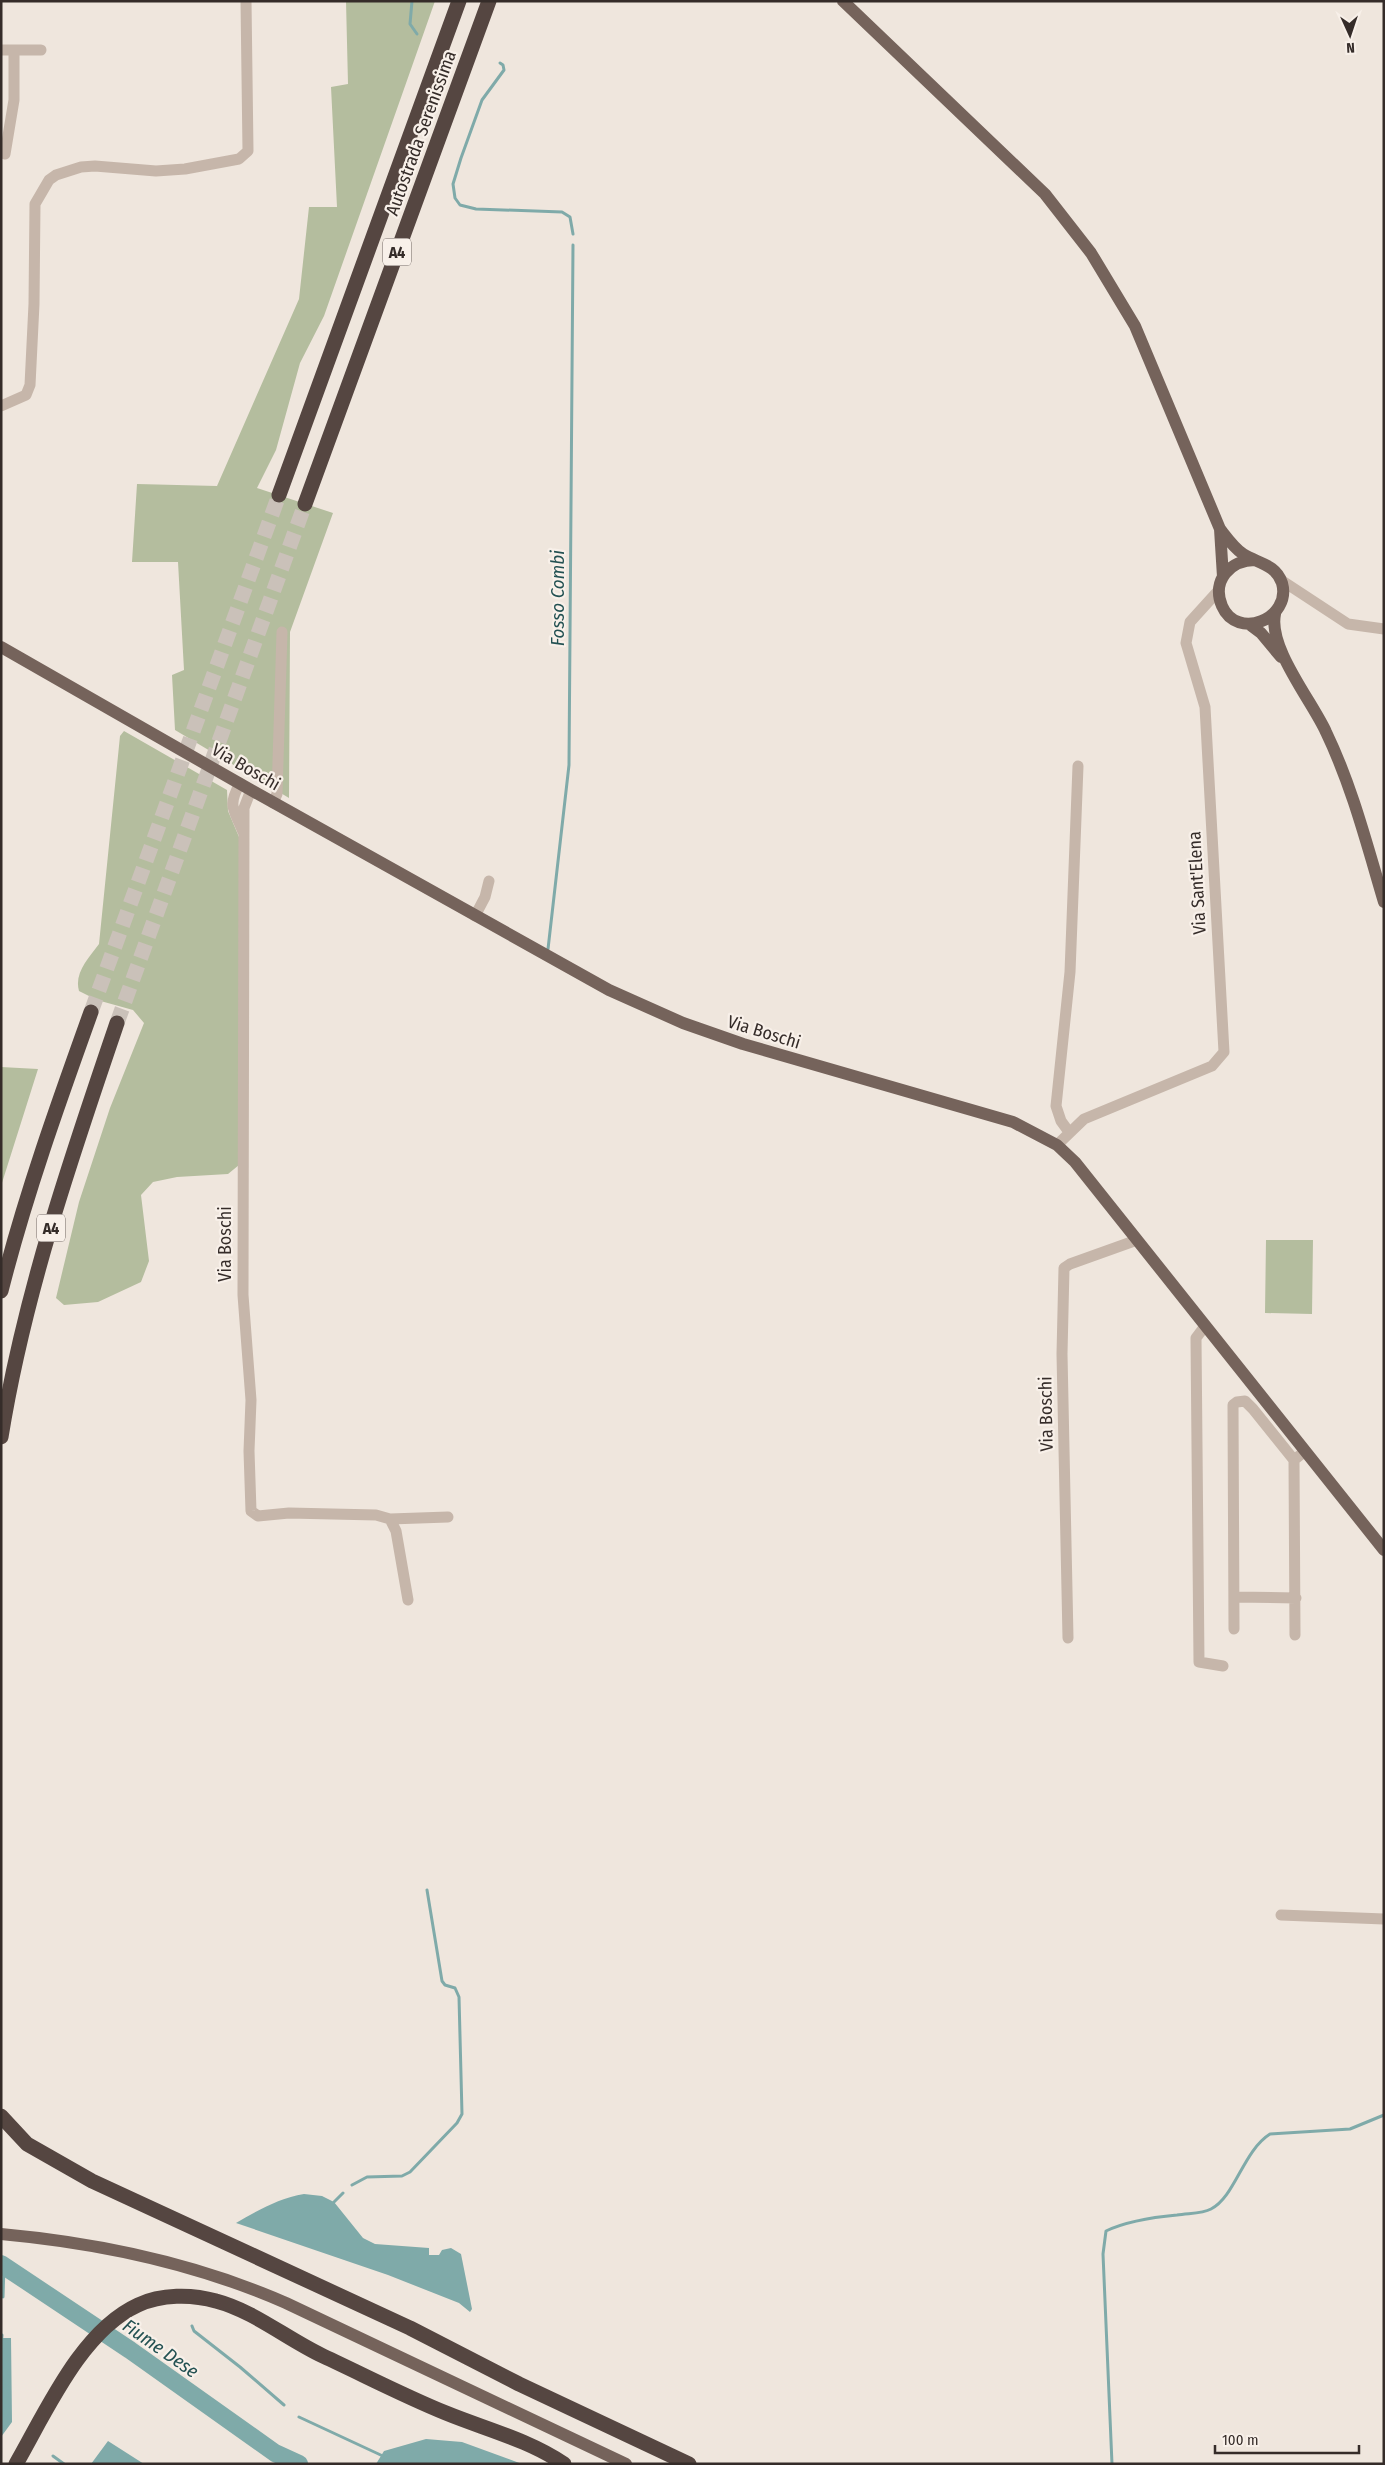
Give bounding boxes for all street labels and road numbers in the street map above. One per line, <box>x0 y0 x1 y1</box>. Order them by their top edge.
street label: Autostrada Serenissima <box>381 47 461 218</box>
road number: A4 <box>383 238 411 266</box>
street label: Via Boschi <box>208 739 284 795</box>
street label: Via Sant'Elena <box>1183 831 1211 935</box>
street label: Via Boschi <box>725 1010 803 1054</box>
street label: Via Boschi <box>214 1206 236 1282</box>
road number: A4 <box>37 1214 65 1242</box>
street label: Via Boschi <box>1034 1376 1058 1452</box>

